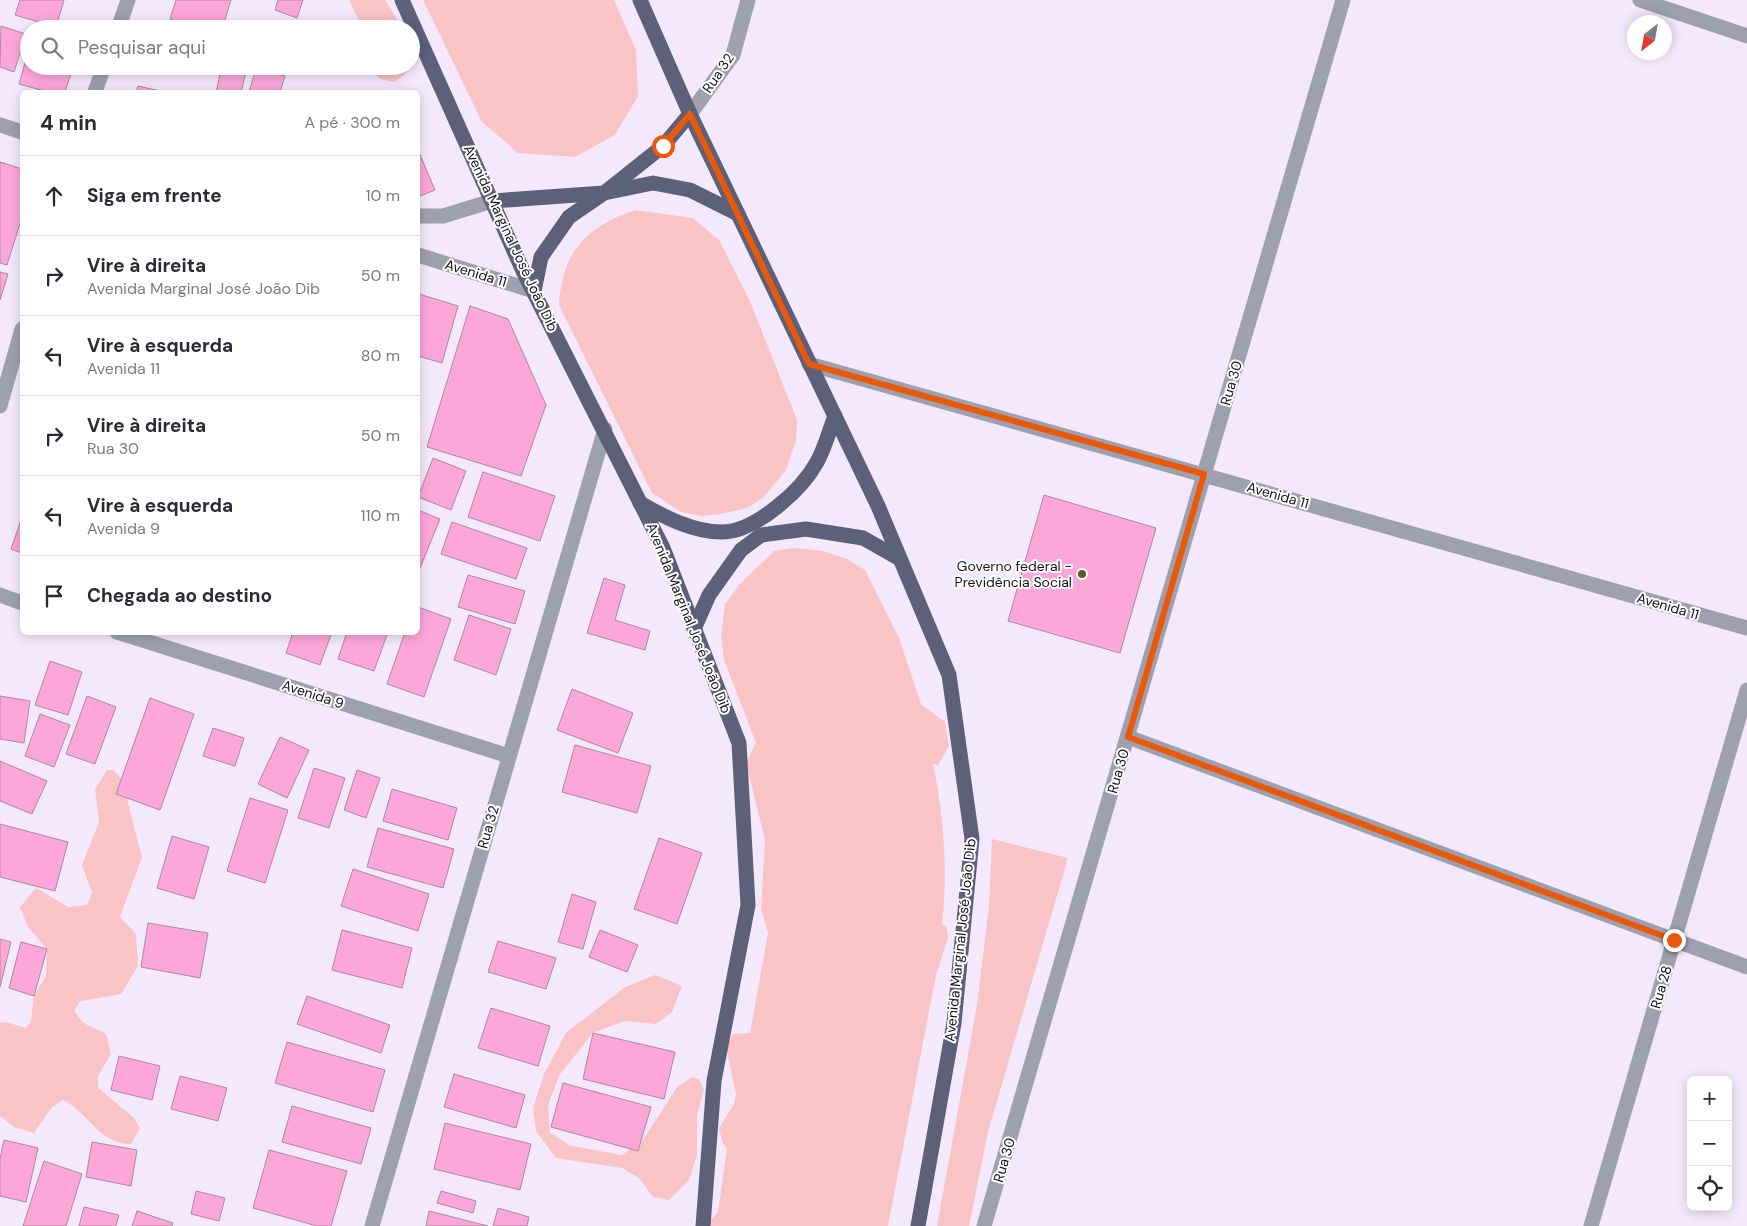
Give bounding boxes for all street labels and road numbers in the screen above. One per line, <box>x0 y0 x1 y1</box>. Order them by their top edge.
street label: Rua 32 <box>698 50 738 96</box>
street label: Avenida Marginal José João Dib <box>460 142 562 334</box>
street label: Avenida 11 <box>443 255 509 291</box>
street label: Rua 30 <box>1216 359 1246 407</box>
street label: Avenida 11 <box>1245 478 1311 512</box>
street label: Avenida Marginal José João Dib <box>642 520 736 716</box>
street label: Avenida 11 <box>1635 589 1701 623</box>
street label: Avenida 9 <box>280 676 346 712</box>
street label: Rua 30 <box>1103 747 1133 795</box>
street label: Rua 32 <box>473 803 503 851</box>
street label: Avenida Marginal José João Dib <box>940 837 980 1042</box>
street label: Rua 28 <box>1646 963 1676 1011</box>
street label: Rua 30 <box>989 1136 1019 1184</box>

